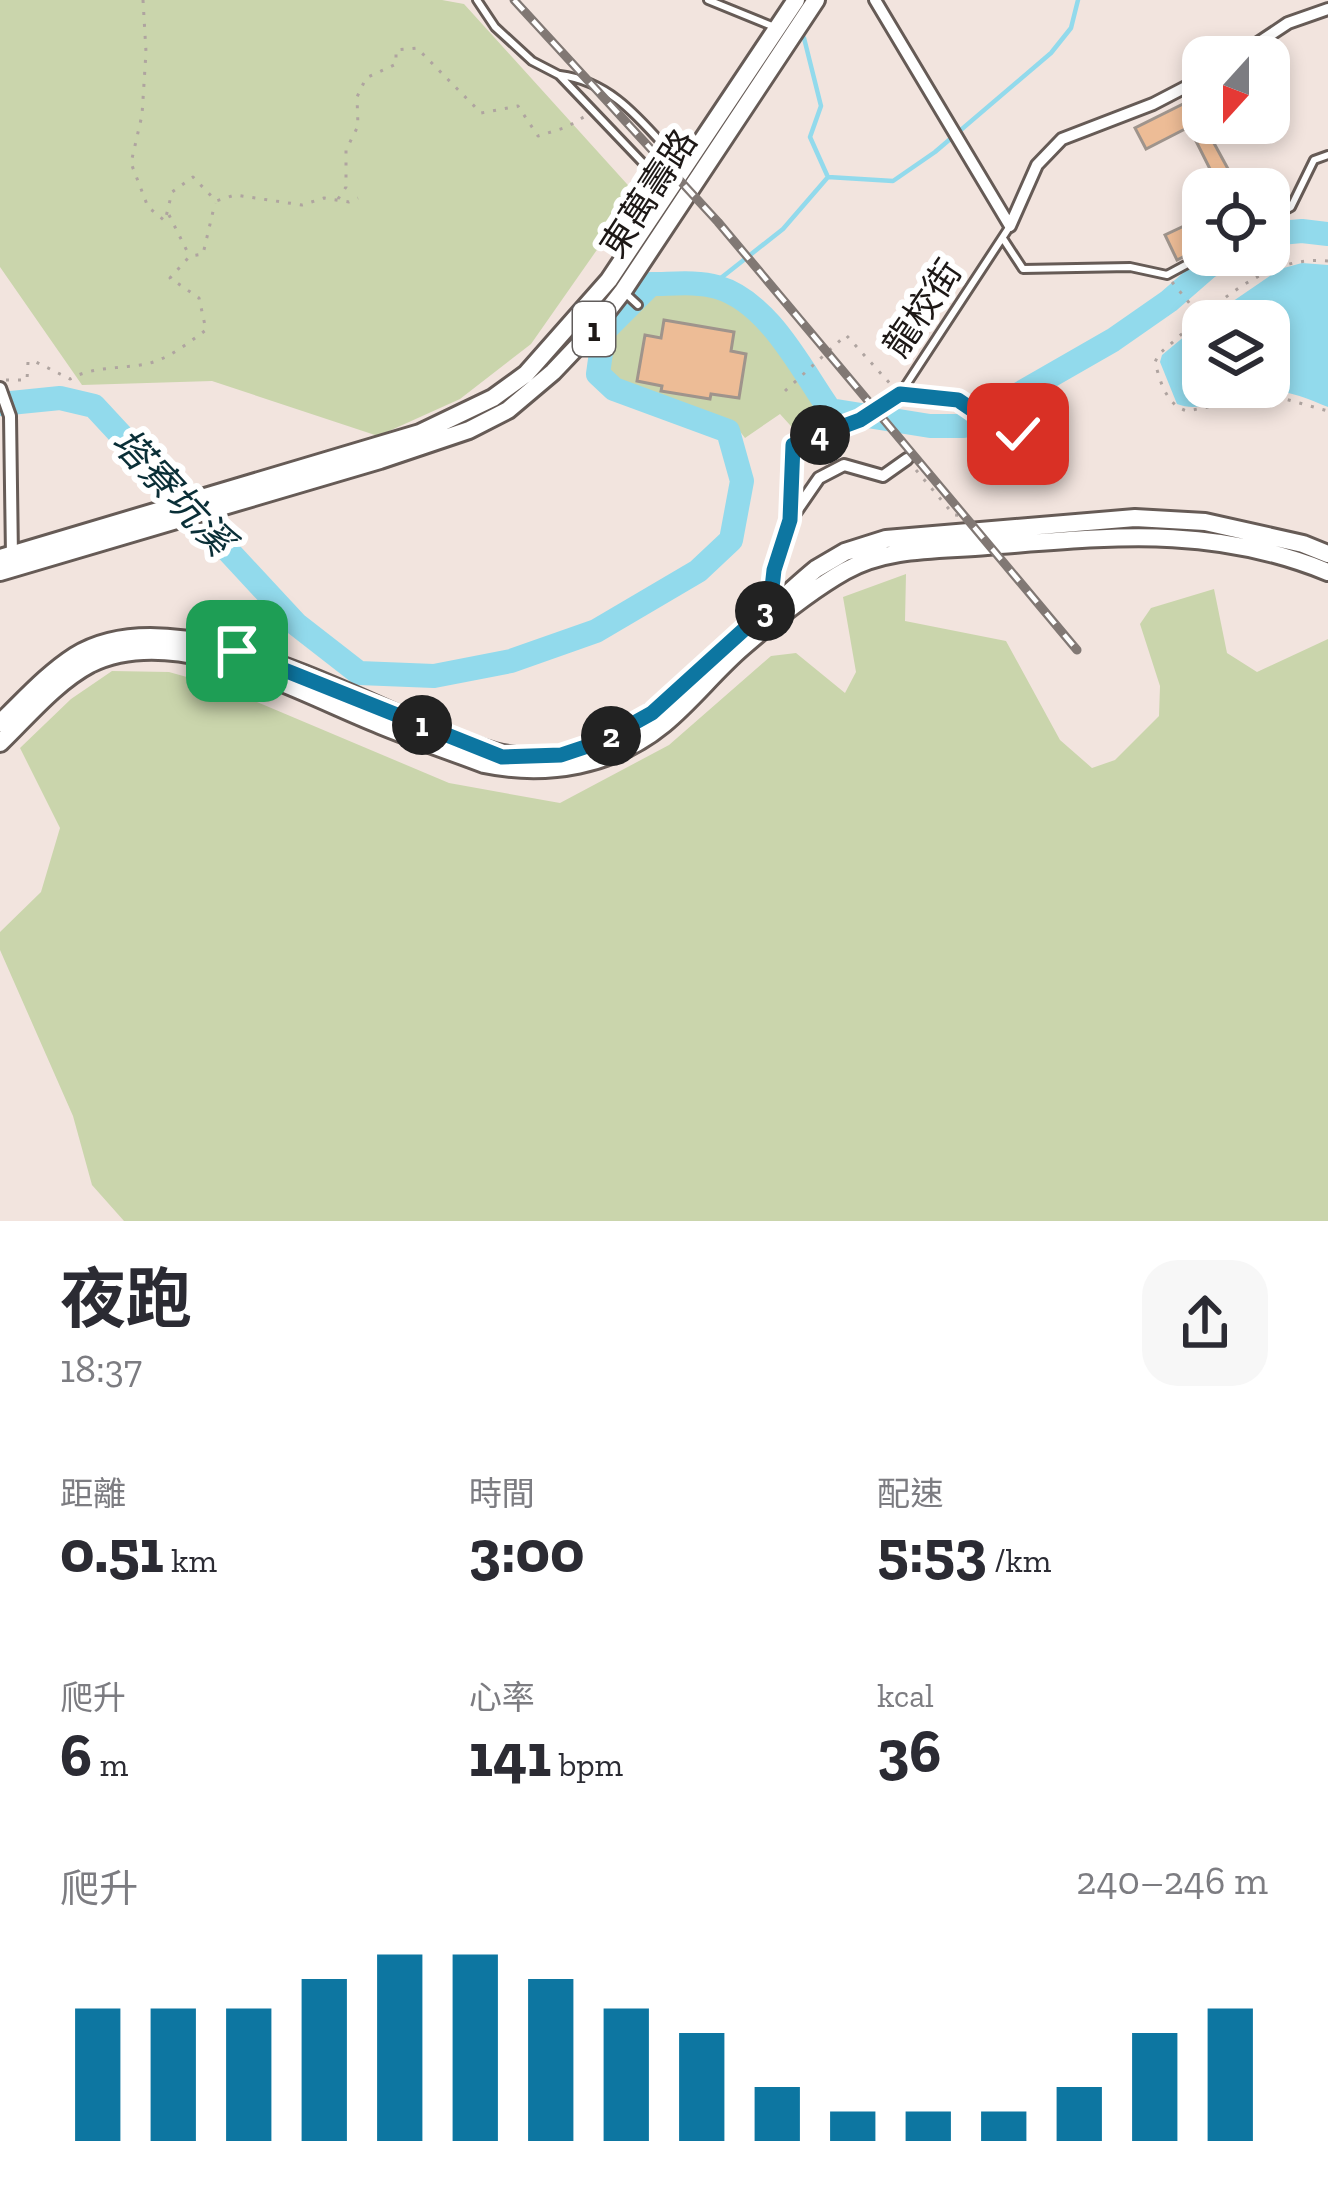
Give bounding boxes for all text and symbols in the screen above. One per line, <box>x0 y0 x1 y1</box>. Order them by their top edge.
north arrow <box>1182 36 1290 144</box>
map controls <box>1182 36 1290 408</box>
street label: 東萬壽路 <box>591 121 706 265</box>
button: locate <box>1182 168 1290 276</box>
street label: 龍校街 <box>874 251 970 365</box>
button: layers <box>1182 300 1290 408</box>
road number: 1 <box>573 302 615 356</box>
pin <box>967 383 1069 485</box>
icon: check <box>985 401 1051 467</box>
pin: 4 <box>790 405 850 465</box>
text: 4 <box>811 415 829 454</box>
water label: 塔寮坑溪 <box>102 418 246 568</box>
pin: 3 <box>735 581 795 641</box>
text: 3 <box>756 591 774 630</box>
pin <box>186 600 288 702</box>
icon: arrive <box>204 618 270 684</box>
pin: 1 <box>392 695 452 755</box>
text: 1 <box>415 705 429 744</box>
pin: 2 <box>581 706 641 766</box>
text: 2 <box>602 716 620 755</box>
text: 夜跑 <box>60 1260 192 1339</box>
button: share <box>1142 1260 1268 1386</box>
text: 18:37 <box>60 1345 142 1392</box>
text: 距離 <box>60 1474 126 1513</box>
text: 時間 <box>469 1474 535 1513</box>
text: 配速 <box>877 1474 943 1513</box>
text: 0.51 <box>60 1515 164 1587</box>
text: 3:00 <box>469 1515 585 1587</box>
text: 5:53 <box>877 1515 987 1587</box>
text: km <box>164 1541 217 1580</box>
text: /km <box>987 1541 1051 1580</box>
text: kcal <box>877 1676 934 1715</box>
text: 爬升 <box>60 1678 126 1717</box>
text: 心率 <box>469 1678 535 1717</box>
text: 36 <box>877 1715 941 1787</box>
text: 6 <box>60 1719 92 1791</box>
text: 141 <box>469 1719 551 1791</box>
text: m <box>92 1745 128 1784</box>
text: bpm <box>551 1745 623 1784</box>
text: 240–246 m <box>1076 1857 1268 1904</box>
text: 爬升 <box>60 1865 138 1912</box>

